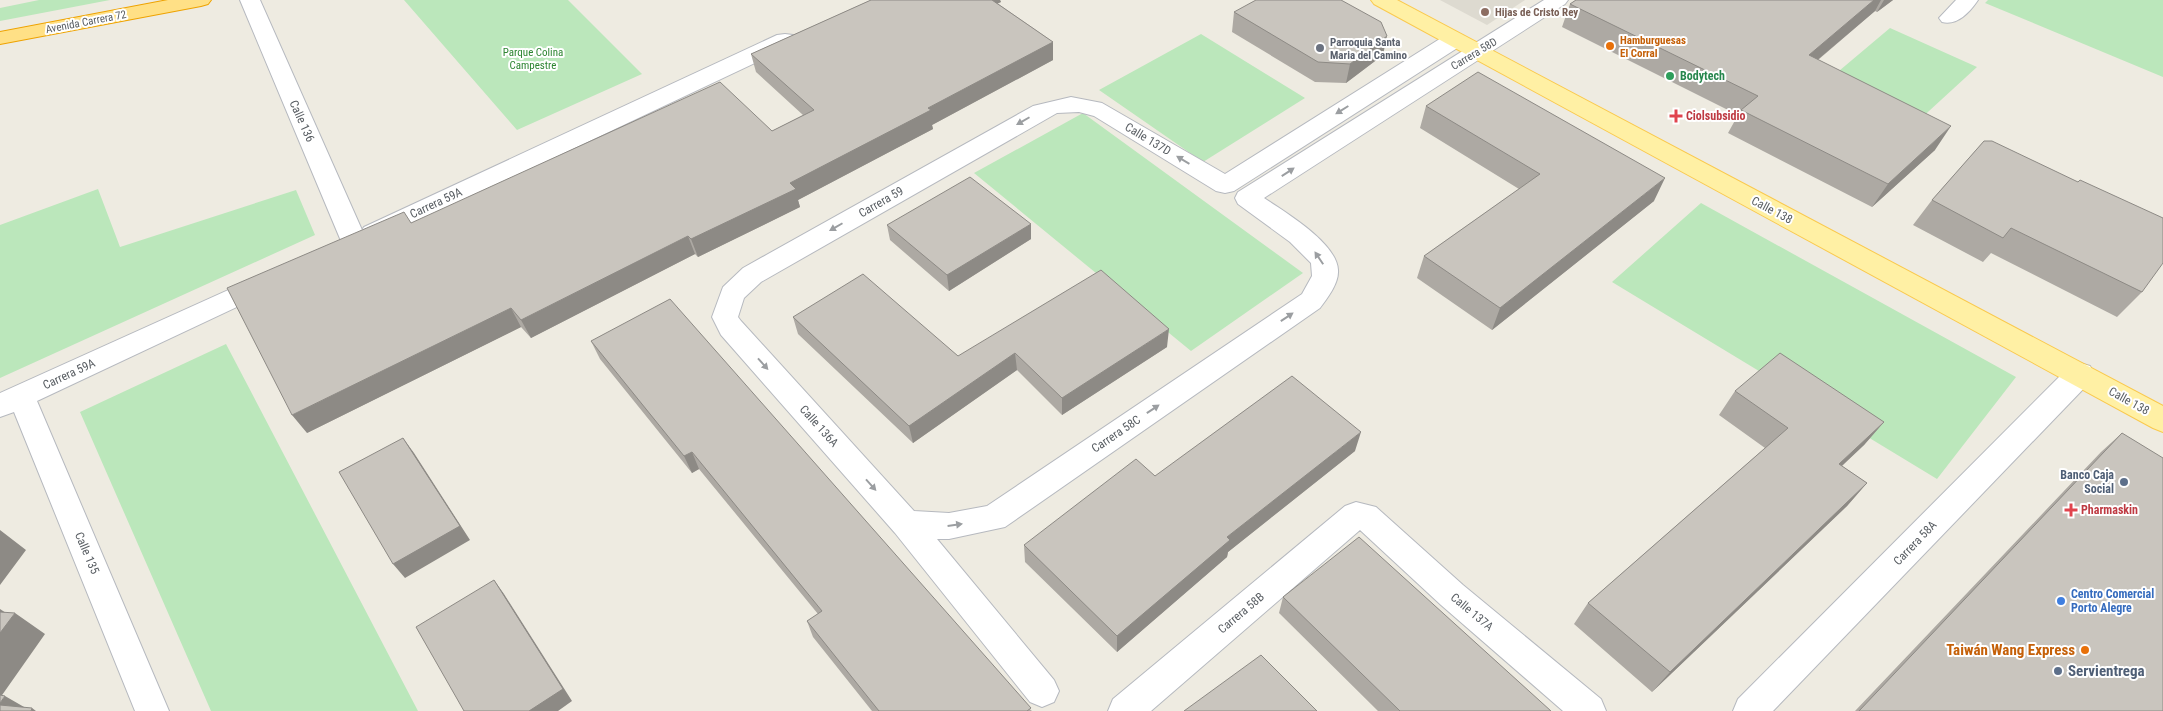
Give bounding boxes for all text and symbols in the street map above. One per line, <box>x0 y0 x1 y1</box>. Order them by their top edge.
marker: Hijas de Cristo Rey <box>1479 6 1491 18</box>
place label: Hijas de Cristo Rey <box>1495 6 1578 19</box>
street label: Avenida Carrera 72 <box>44 8 128 36</box>
place label: Hamburguesas El Corral <box>1620 34 1686 60</box>
street label: Carrera 58D <box>1449 35 1499 73</box>
place label: Parroquia Santa Maria del Camino <box>1330 36 1407 62</box>
marker: Hamburguesas El Corral <box>1604 40 1616 52</box>
marker: Parroquia Santa Maria del Camino <box>1314 42 1326 54</box>
park label: Parque Colina Campestre <box>503 46 563 72</box>
place label: Bodytech <box>1680 69 1725 83</box>
marker: Bodytech <box>1664 70 1676 82</box>
street label: Calle 136 <box>287 98 317 144</box>
one-way arrow <box>1336 106 1349 115</box>
place label: Ciolsubsidio <box>1686 109 1746 123</box>
marker: Ciolsubsidio <box>1670 110 1682 122</box>
one-way arrow <box>1016 117 1029 126</box>
street label: Calle 137D <box>1123 120 1174 158</box>
one-way arrow <box>1177 155 1190 164</box>
one-way arrow <box>1282 167 1295 176</box>
street label: Carrera 59 <box>856 184 906 220</box>
street label: Carrera 59A <box>408 185 464 221</box>
street label: Calle 138 <box>1749 193 1795 227</box>
one-way arrow <box>829 223 842 232</box>
one-way arrow <box>1314 251 1323 265</box>
one-way arrow <box>1280 312 1294 322</box>
street label: Carrera 59A <box>41 356 97 392</box>
one-way arrow <box>757 358 769 370</box>
street label: Calle 138 <box>2106 384 2152 418</box>
street label: Calle 136A <box>797 402 841 450</box>
one-way arrow <box>1146 404 1160 414</box>
street label: Carrera 58C <box>1089 412 1143 455</box>
place label: Banco Caja Social <box>2060 468 2114 496</box>
marker: Banco Caja Social <box>2118 476 2130 488</box>
one-way arrow <box>866 479 877 492</box>
place label: Pharmaskin <box>2081 503 2138 517</box>
marker: Pharmaskin <box>2065 504 2077 516</box>
street label: Carrera 58A <box>1890 518 1940 568</box>
one-way arrow <box>947 520 963 528</box>
street label: Calle 135 <box>72 530 102 576</box>
place label: Centro Comercial Porto Alegre <box>2071 587 2154 615</box>
street label: Carrera 58B <box>1215 590 1267 636</box>
street label: Calle 137A <box>1448 590 1496 634</box>
marker: Centro Comercial Porto Alegre <box>2055 595 2067 607</box>
place label: Taiwán Wang Express <box>1946 641 2075 659</box>
marker: Taiwán Wang Express <box>2079 644 2091 656</box>
place label: Servientrega <box>2068 662 2145 680</box>
marker: Servientrega <box>2052 665 2064 677</box>

